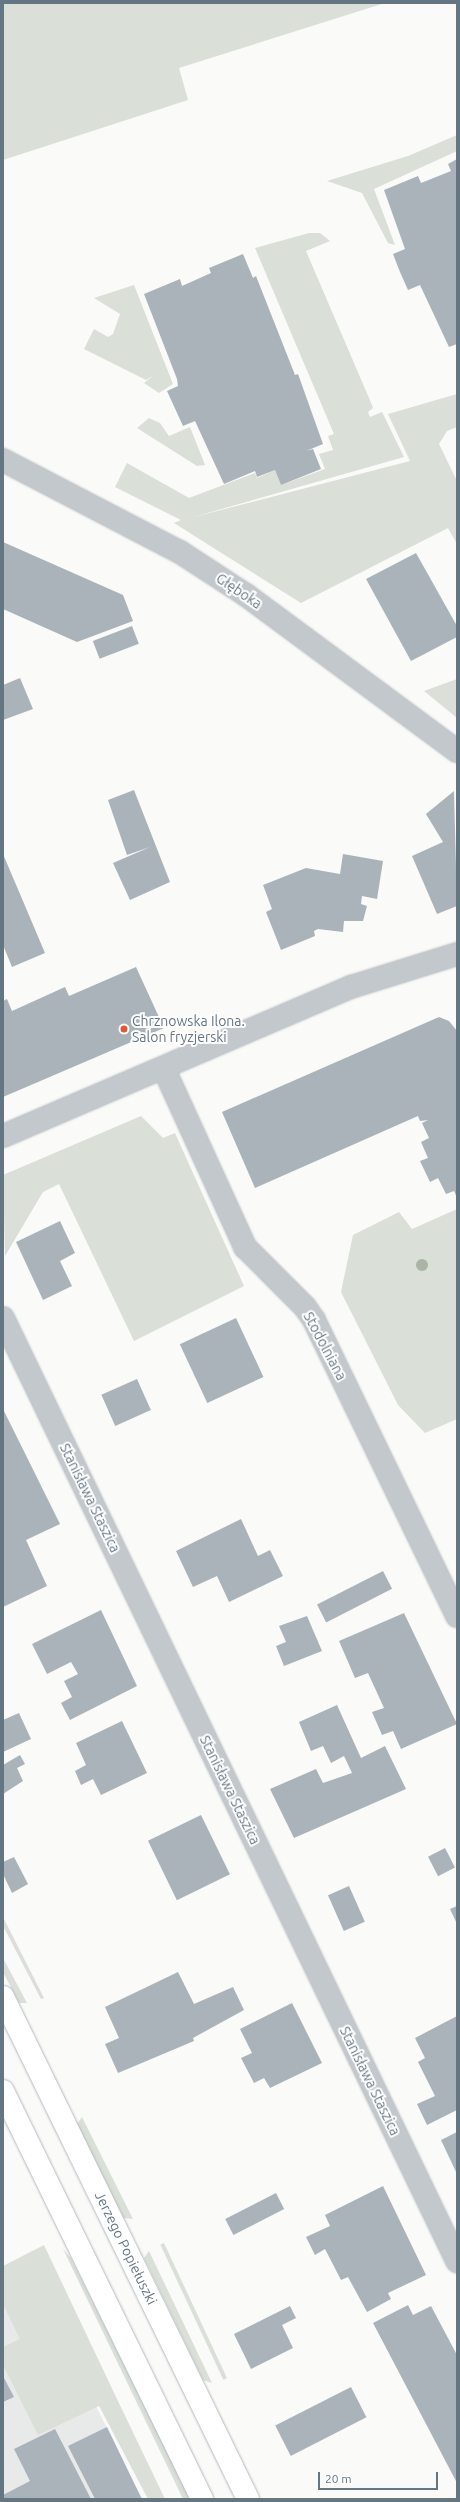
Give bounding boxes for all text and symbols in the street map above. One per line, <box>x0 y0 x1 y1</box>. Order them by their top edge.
street label: Głęboka <box>213 570 265 612</box>
place label: Chrznowska Ilona. Salon fryzjerski <box>132 1013 245 1046</box>
marker: Chrznowska Ilona. Salon fryzjerski <box>119 1024 129 1034</box>
street label: Stodolniana <box>300 1309 350 1383</box>
street label: Stanisława Staszica <box>56 1441 124 1555</box>
street label: Stanisława Staszica <box>196 1733 264 1847</box>
street label: Stanisława Staszica <box>336 2024 404 2138</box>
street label: Jerzego Popiełuszki <box>91 2189 161 2307</box>
scale bar <box>320 2464 440 2490</box>
text: 20 m <box>325 2472 352 2485</box>

